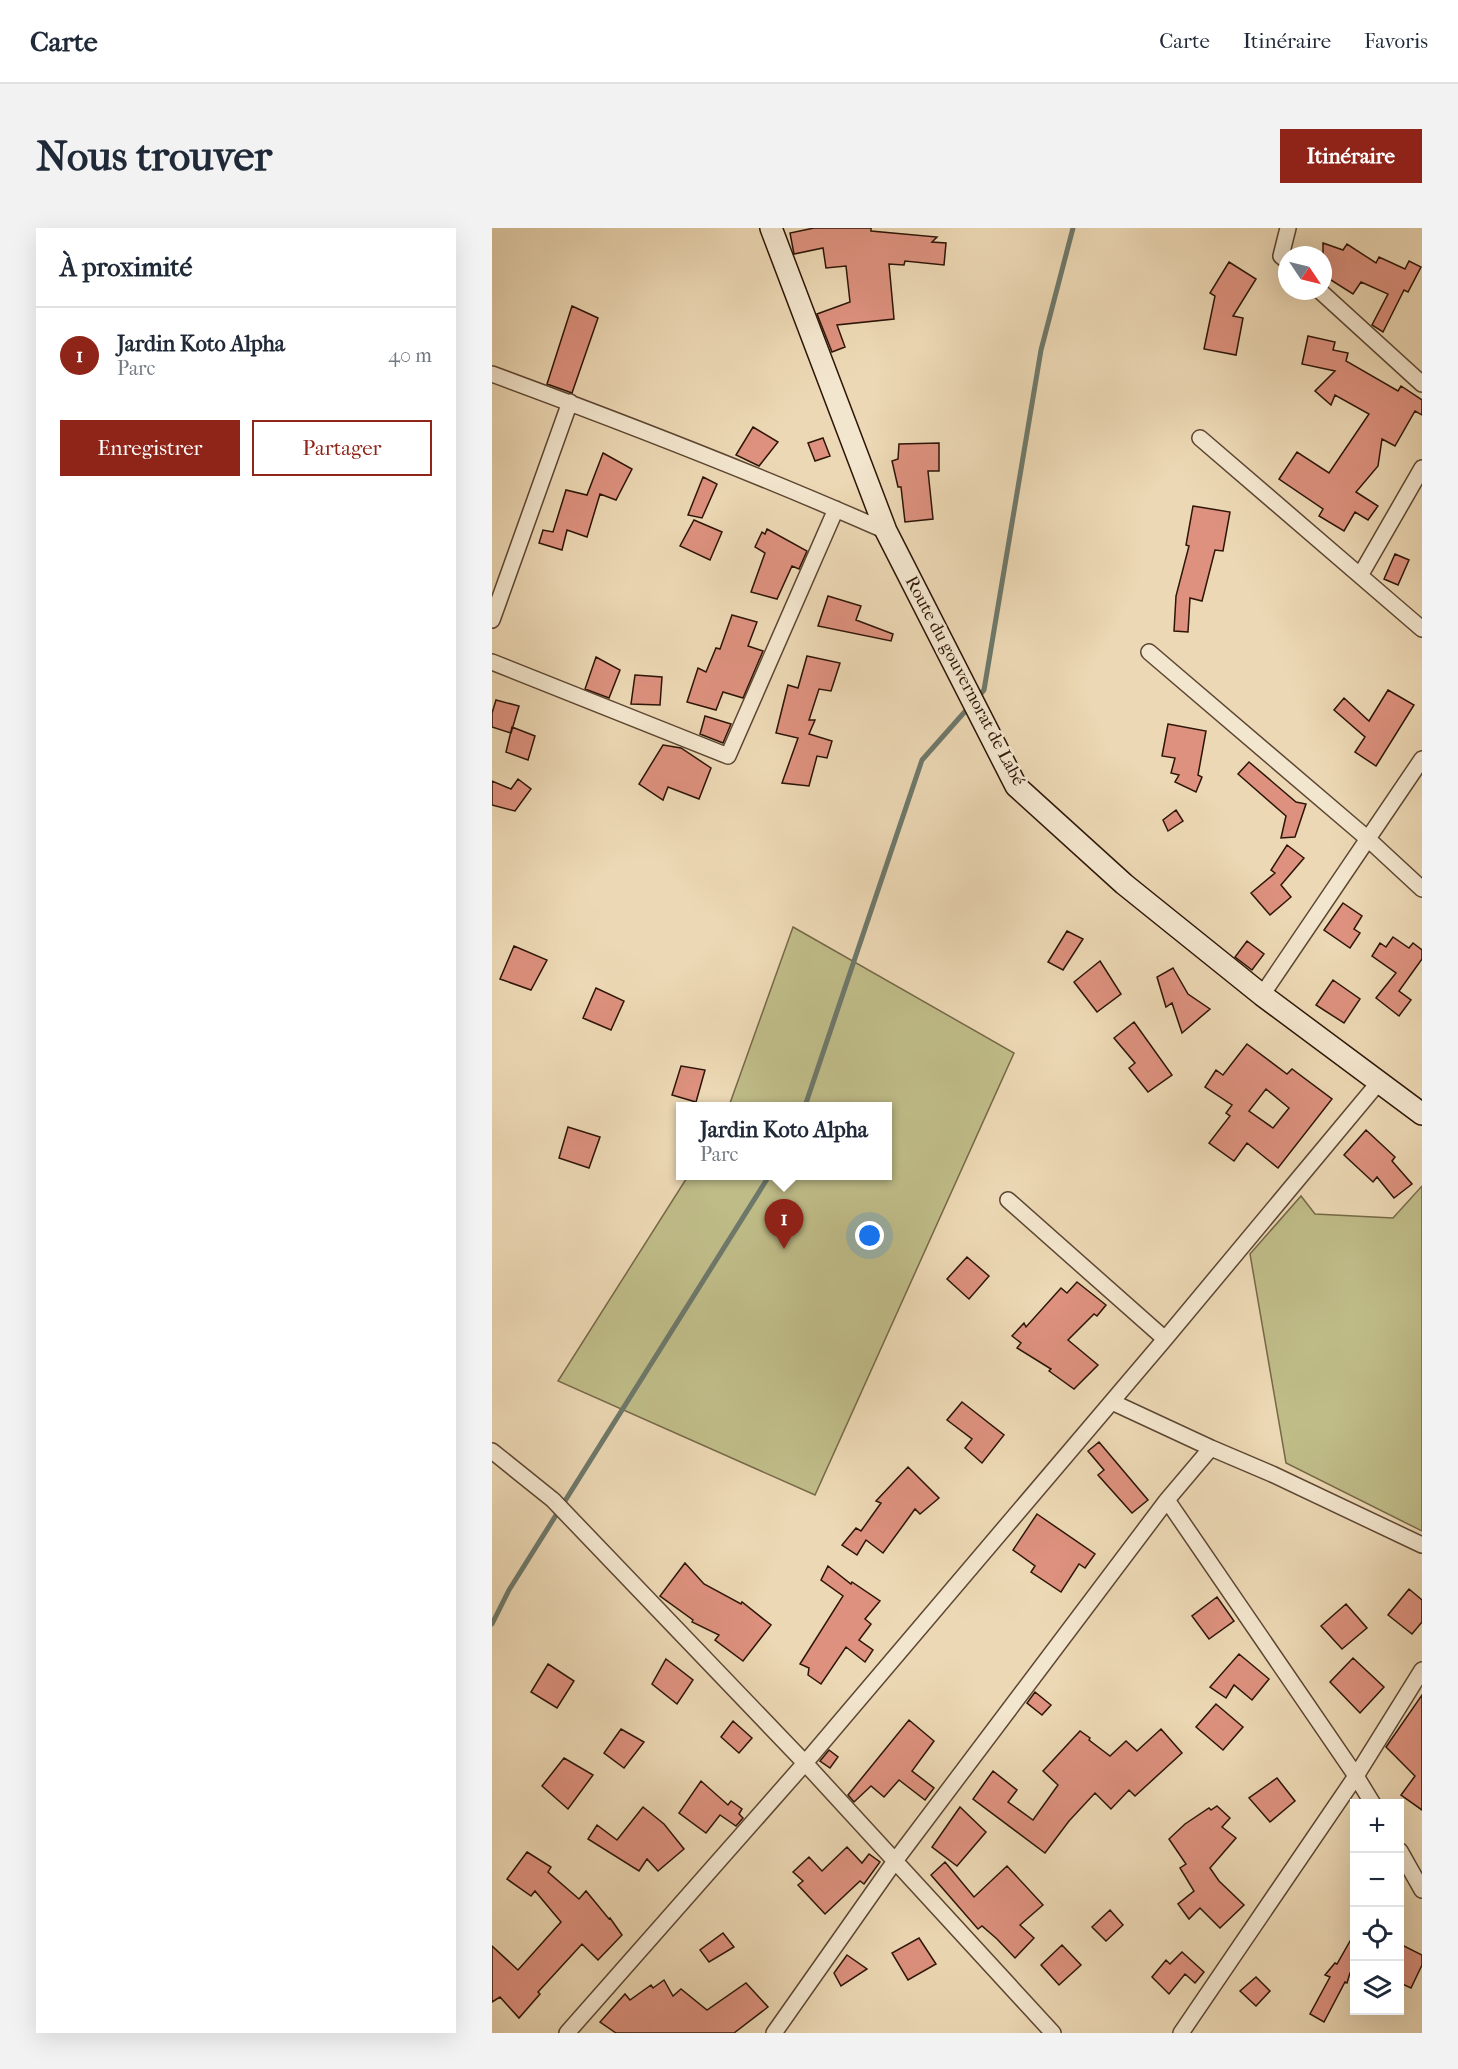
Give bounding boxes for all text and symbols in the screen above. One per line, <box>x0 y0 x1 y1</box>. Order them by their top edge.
text: Carte <box>30 25 98 58</box>
text: Carte <box>1159 29 1210 53</box>
text: Itinéraire <box>1243 29 1331 53</box>
text: Favoris <box>1364 29 1428 53</box>
button: Itinéraire <box>1280 129 1422 183</box>
text: Nous trouver <box>36 132 272 181</box>
north arrow <box>1278 246 1332 300</box>
text: À proximité <box>60 252 192 283</box>
text: Jardin Koto Alpha <box>117 331 285 357</box>
text: 1 <box>76 344 83 367</box>
text: 40 m <box>388 344 432 367</box>
text: Parc <box>117 357 155 380</box>
button: Enregistrer <box>60 420 240 476</box>
button: Partager <box>252 420 432 476</box>
street label: Route du gouvernorat de Labé <box>901 573 1029 789</box>
popup <box>676 1102 892 1180</box>
text: Jardin Koto Alpha <box>700 1117 868 1143</box>
text: Parc <box>700 1143 738 1166</box>
pin: 1 <box>764 1200 804 1249</box>
your location <box>855 1221 884 1250</box>
map controls <box>1350 1799 1404 2015</box>
button: + <box>1350 1799 1404 1853</box>
button: − <box>1350 1853 1404 1907</box>
button: locate <box>1350 1907 1404 1961</box>
button: layers <box>1350 1961 1404 2015</box>

